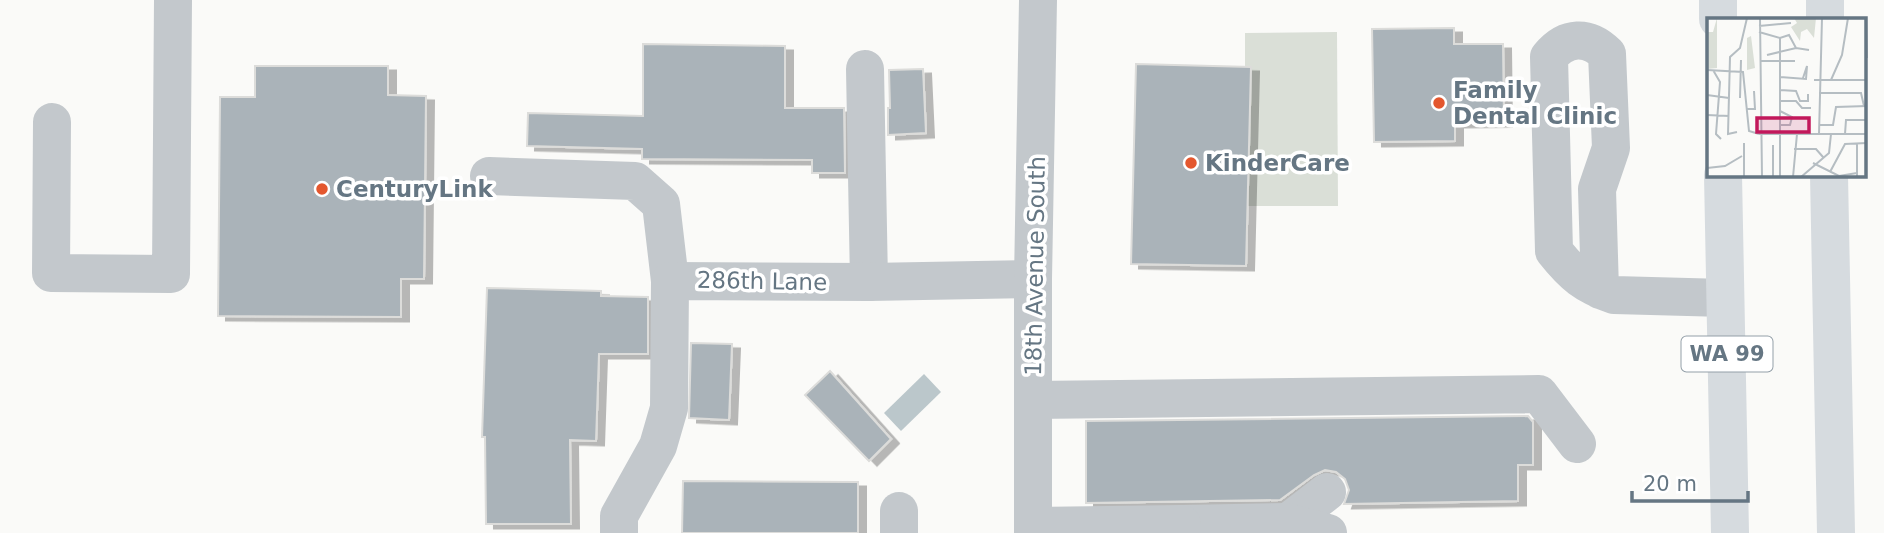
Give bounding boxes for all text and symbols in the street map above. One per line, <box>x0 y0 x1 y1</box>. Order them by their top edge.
inset map <box>1707 18 1867 177</box>
place label: Family Dental Clinic <box>1453 77 1617 129</box>
marker: Family Dental Clinic <box>1431 95 1447 111</box>
place label: KinderCare <box>1205 150 1350 176</box>
marker: KinderCare <box>1183 155 1199 171</box>
street label: 18th Avenue South <box>1020 156 1050 376</box>
place label: CenturyLink <box>336 176 493 202</box>
marker: CenturyLink <box>314 181 330 197</box>
street label: 286th Lane <box>697 267 827 295</box>
road number: WA 99 <box>1682 336 1772 372</box>
scale bar <box>1632 460 1748 504</box>
text: 20 m <box>1643 472 1697 496</box>

